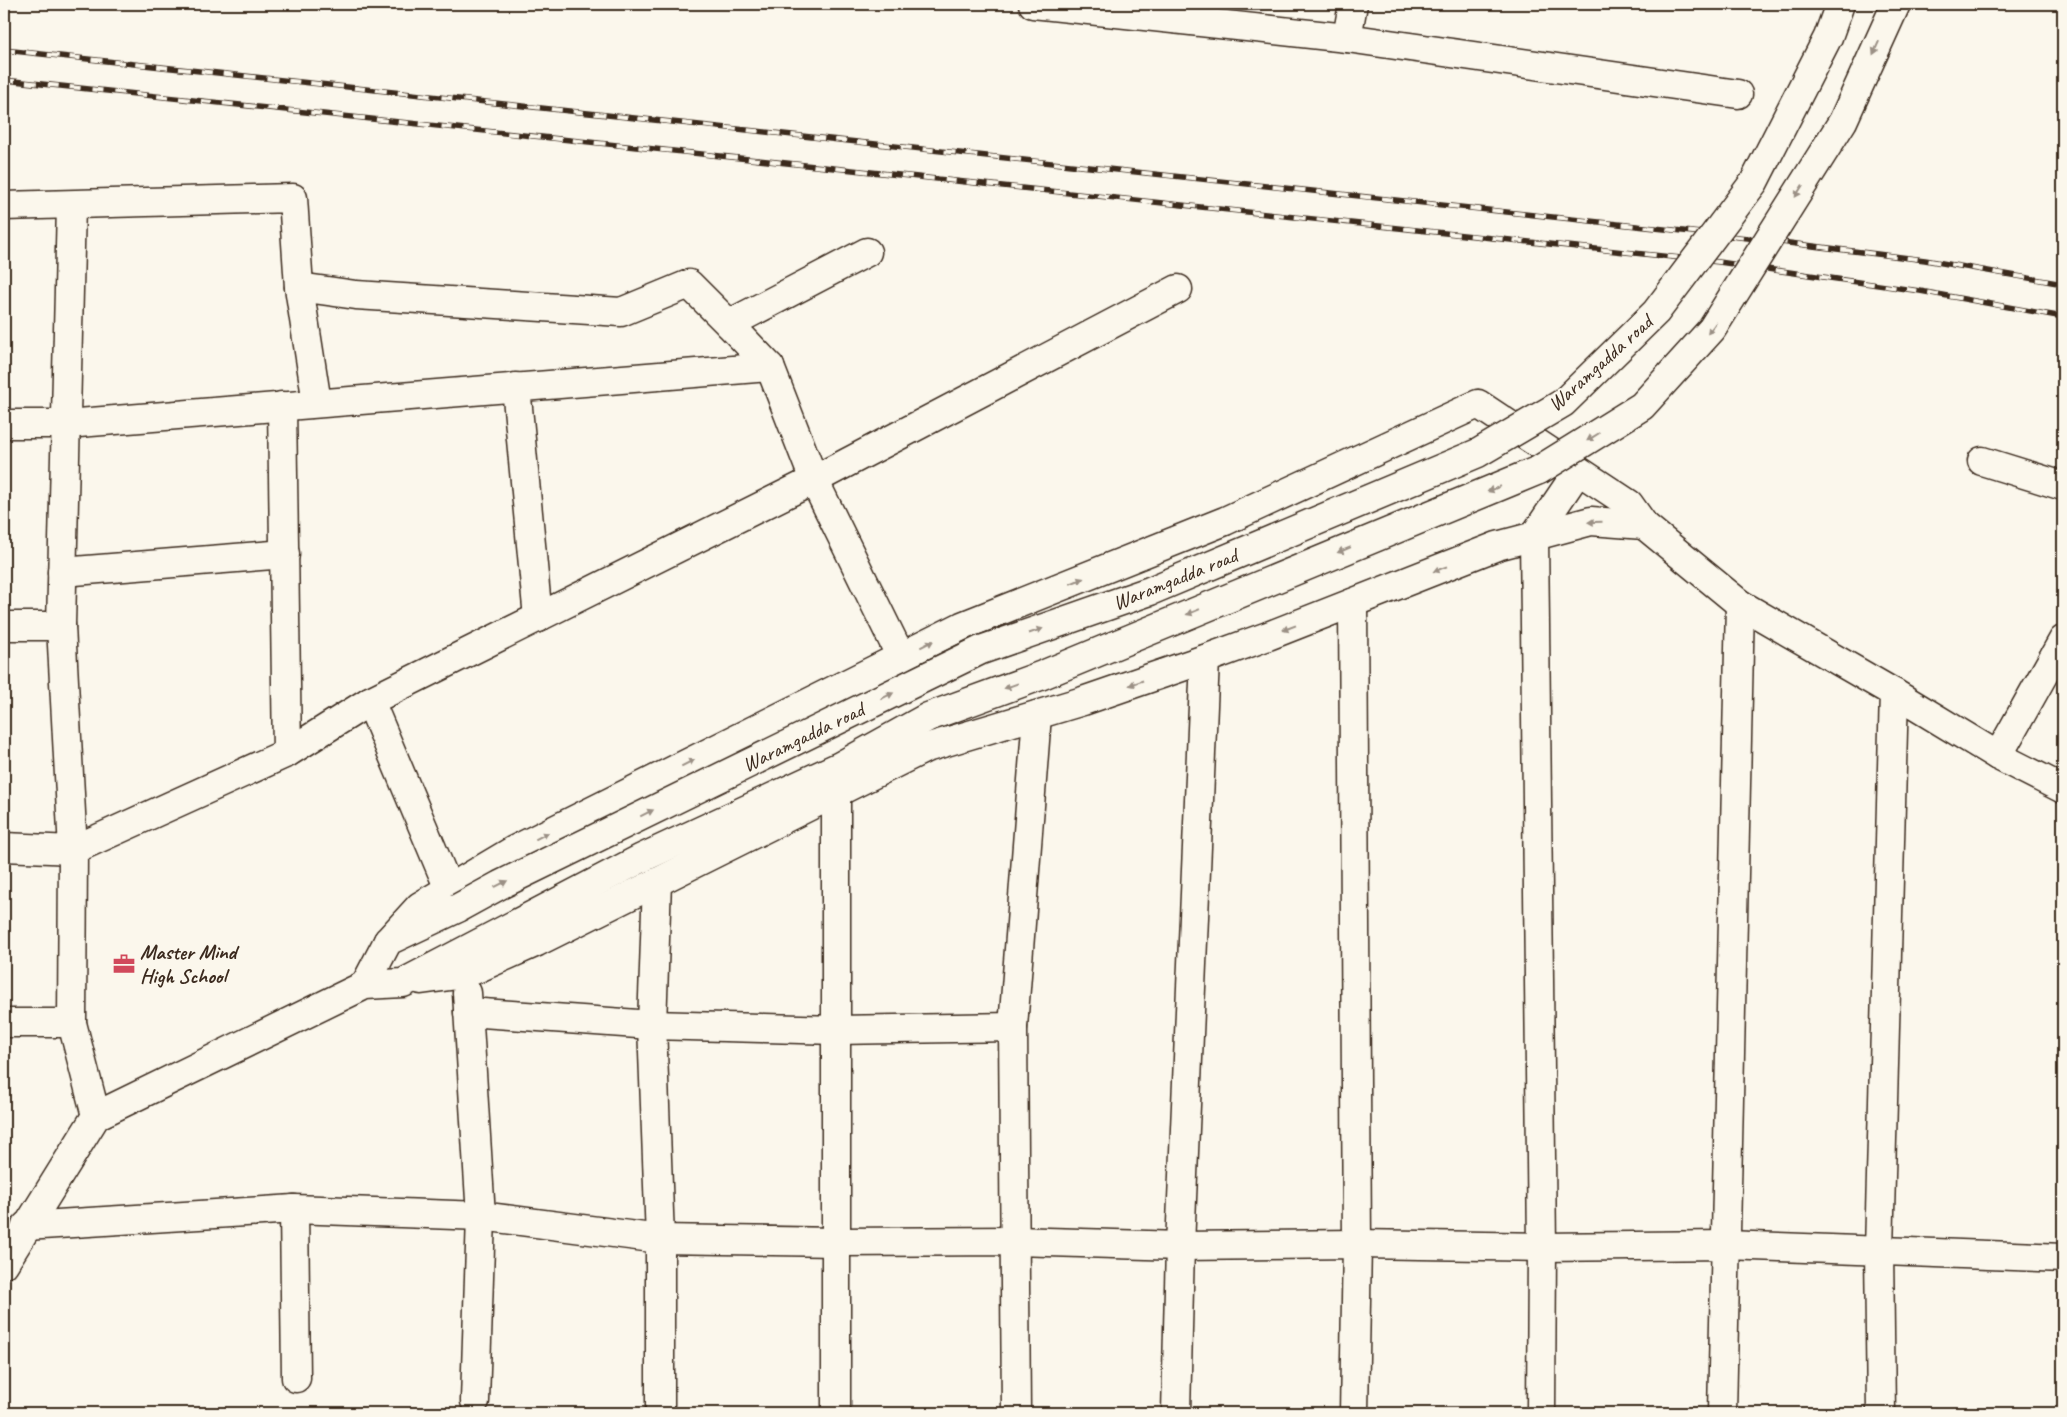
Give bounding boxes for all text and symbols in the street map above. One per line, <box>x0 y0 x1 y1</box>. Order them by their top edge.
one-way arrow <box>1871 41 1879 55</box>
one-way arrow <box>1794 184 1804 198</box>
street label: Waramgadda road <box>1542 307 1660 417</box>
one-way arrow <box>1707 321 1717 335</box>
one-way arrow <box>1586 432 1599 441</box>
one-way arrow <box>1487 485 1501 493</box>
one-way arrow <box>1587 518 1603 526</box>
street label: Waramgadda road <box>1109 541 1244 616</box>
one-way arrow <box>1336 546 1351 554</box>
one-way arrow <box>1432 565 1447 573</box>
one-way arrow <box>1070 576 1084 584</box>
one-way arrow <box>1186 609 1201 616</box>
one-way arrow <box>1281 624 1296 632</box>
one-way arrow <box>1029 627 1044 635</box>
one-way arrow <box>920 640 934 648</box>
one-way arrow <box>1128 679 1143 687</box>
one-way arrow <box>1003 683 1018 690</box>
one-way arrow <box>880 692 895 700</box>
street label: Waramgadda road <box>738 695 871 778</box>
one-way arrow <box>681 759 695 767</box>
one-way arrow <box>640 809 654 817</box>
one-way arrow <box>535 832 550 840</box>
one-way arrow <box>494 880 508 888</box>
place label: Master Mind High School <box>140 939 240 989</box>
office icon: Master Mind High School <box>111 951 137 977</box>

